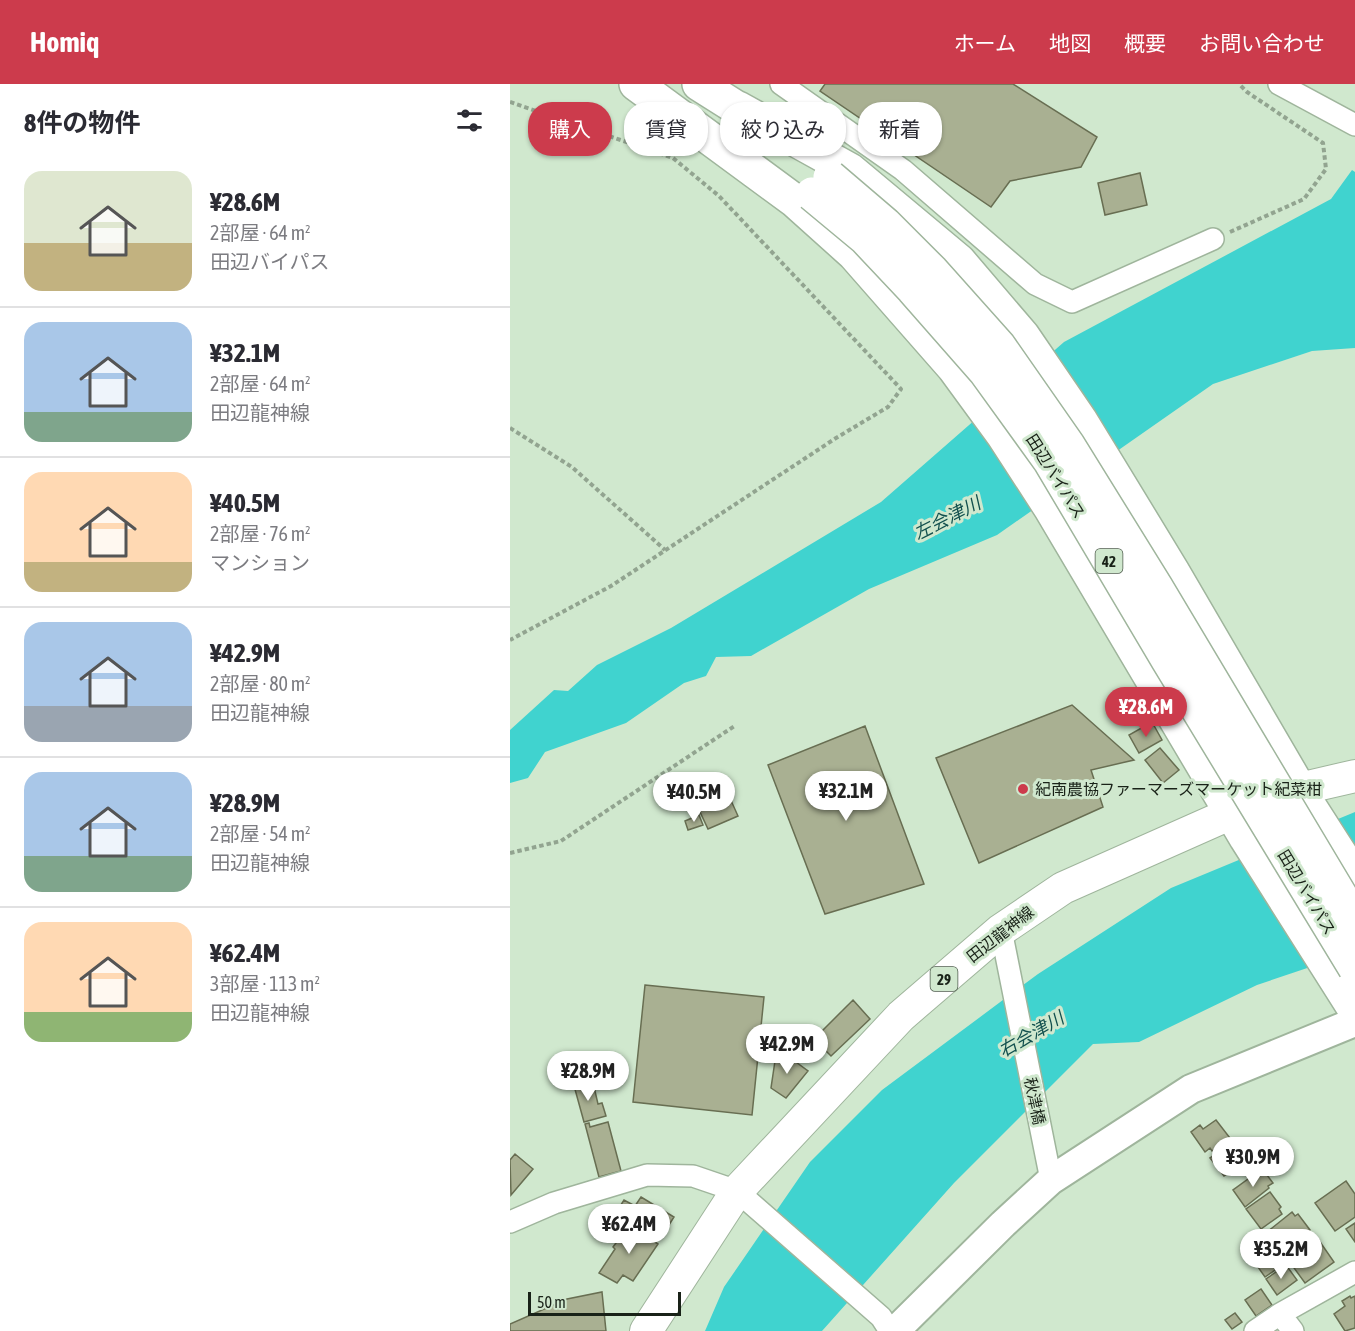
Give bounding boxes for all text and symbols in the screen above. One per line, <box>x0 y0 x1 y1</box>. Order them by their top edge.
text: Homiq <box>30 26 99 58</box>
text: ホーム <box>954 31 1016 55</box>
text: 地図 <box>1049 31 1091 55</box>
text: 概要 <box>1124 31 1166 55</box>
text: お問い合わせ <box>1199 31 1325 55</box>
chip: 購入 <box>528 102 612 156</box>
chip: 賃貸 <box>624 102 708 156</box>
chip: 絞り込み <box>720 102 846 156</box>
chip: 新着 <box>858 102 942 156</box>
icon: filters <box>453 104 486 137</box>
text: 8件の物件 <box>24 108 140 138</box>
text: ¥28.6M <box>210 187 280 217</box>
icon: home <box>72 195 144 267</box>
text: 2部屋 · 64 m² <box>210 221 311 244</box>
text: 田辺バイパス <box>210 250 330 273</box>
text: ¥32.1M <box>210 338 280 368</box>
icon: home <box>72 346 144 418</box>
text: 2部屋 · 64 m² <box>210 372 311 395</box>
text: 田辺龍神線 <box>210 401 310 424</box>
street label: 田辺バイパス <box>1023 431 1089 521</box>
text: ¥40.5M <box>210 488 280 518</box>
water label: 左会津川 <box>910 491 986 544</box>
icon: home <box>72 496 144 568</box>
text: 2部屋 · 76 m² <box>210 522 311 545</box>
road number: 42 <box>1096 549 1122 573</box>
text: マンション <box>210 551 310 574</box>
text: ¥42.9M <box>210 638 280 668</box>
icon: home <box>72 646 144 718</box>
text: 2部屋 · 80 m² <box>210 672 311 695</box>
pin: ¥28.6M <box>1097 687 1195 738</box>
text: ¥28.6M <box>1119 695 1173 718</box>
text: 田辺龍神線 <box>210 701 310 724</box>
pin: ¥32.1M <box>797 771 895 822</box>
pin: ¥40.5M <box>645 772 743 823</box>
text: ¥32.1M <box>819 779 873 802</box>
text: ¥40.5M <box>667 780 721 803</box>
place label: 紀南農協ファーマーズマーケット紀菜柑 <box>1035 780 1322 798</box>
marker: 紀南農協ファーマーズマーケット紀菜柑 <box>1016 782 1030 796</box>
text: ¥28.9M <box>210 788 280 818</box>
icon: home <box>72 796 144 868</box>
text: 2部屋 · 54 m² <box>210 822 311 845</box>
street label: 田辺バイパス <box>1275 846 1339 938</box>
text: 田辺龍神線 <box>210 851 310 874</box>
street label: 田辺龍神線 <box>963 902 1037 966</box>
text: ¥62.4M <box>210 938 280 968</box>
icon: home <box>72 946 144 1018</box>
road number: 29 <box>930 967 958 991</box>
text: 3部屋 · 113 m² <box>210 972 320 995</box>
text: 田辺龍神線 <box>210 1001 310 1024</box>
water label: 右会津川 <box>995 1006 1069 1061</box>
pin: ¥42.9M <box>738 1024 836 1075</box>
text: ¥42.9M <box>760 1032 814 1055</box>
pin: ¥28.9M <box>539 1051 637 1102</box>
text: ¥28.9M <box>561 1059 615 1082</box>
street label: 秋津橋 <box>1021 1076 1049 1126</box>
pin: ¥30.9M <box>1204 1137 1302 1188</box>
text: ¥30.9M <box>1226 1145 1280 1168</box>
pin: ¥62.4M <box>580 1204 678 1255</box>
text: ¥62.4M <box>602 1212 656 1235</box>
pin: ¥35.2M <box>1232 1229 1330 1280</box>
text: ¥35.2M <box>1254 1237 1308 1260</box>
scale bar <box>528 1289 681 1316</box>
text: 50 m <box>537 1293 566 1311</box>

